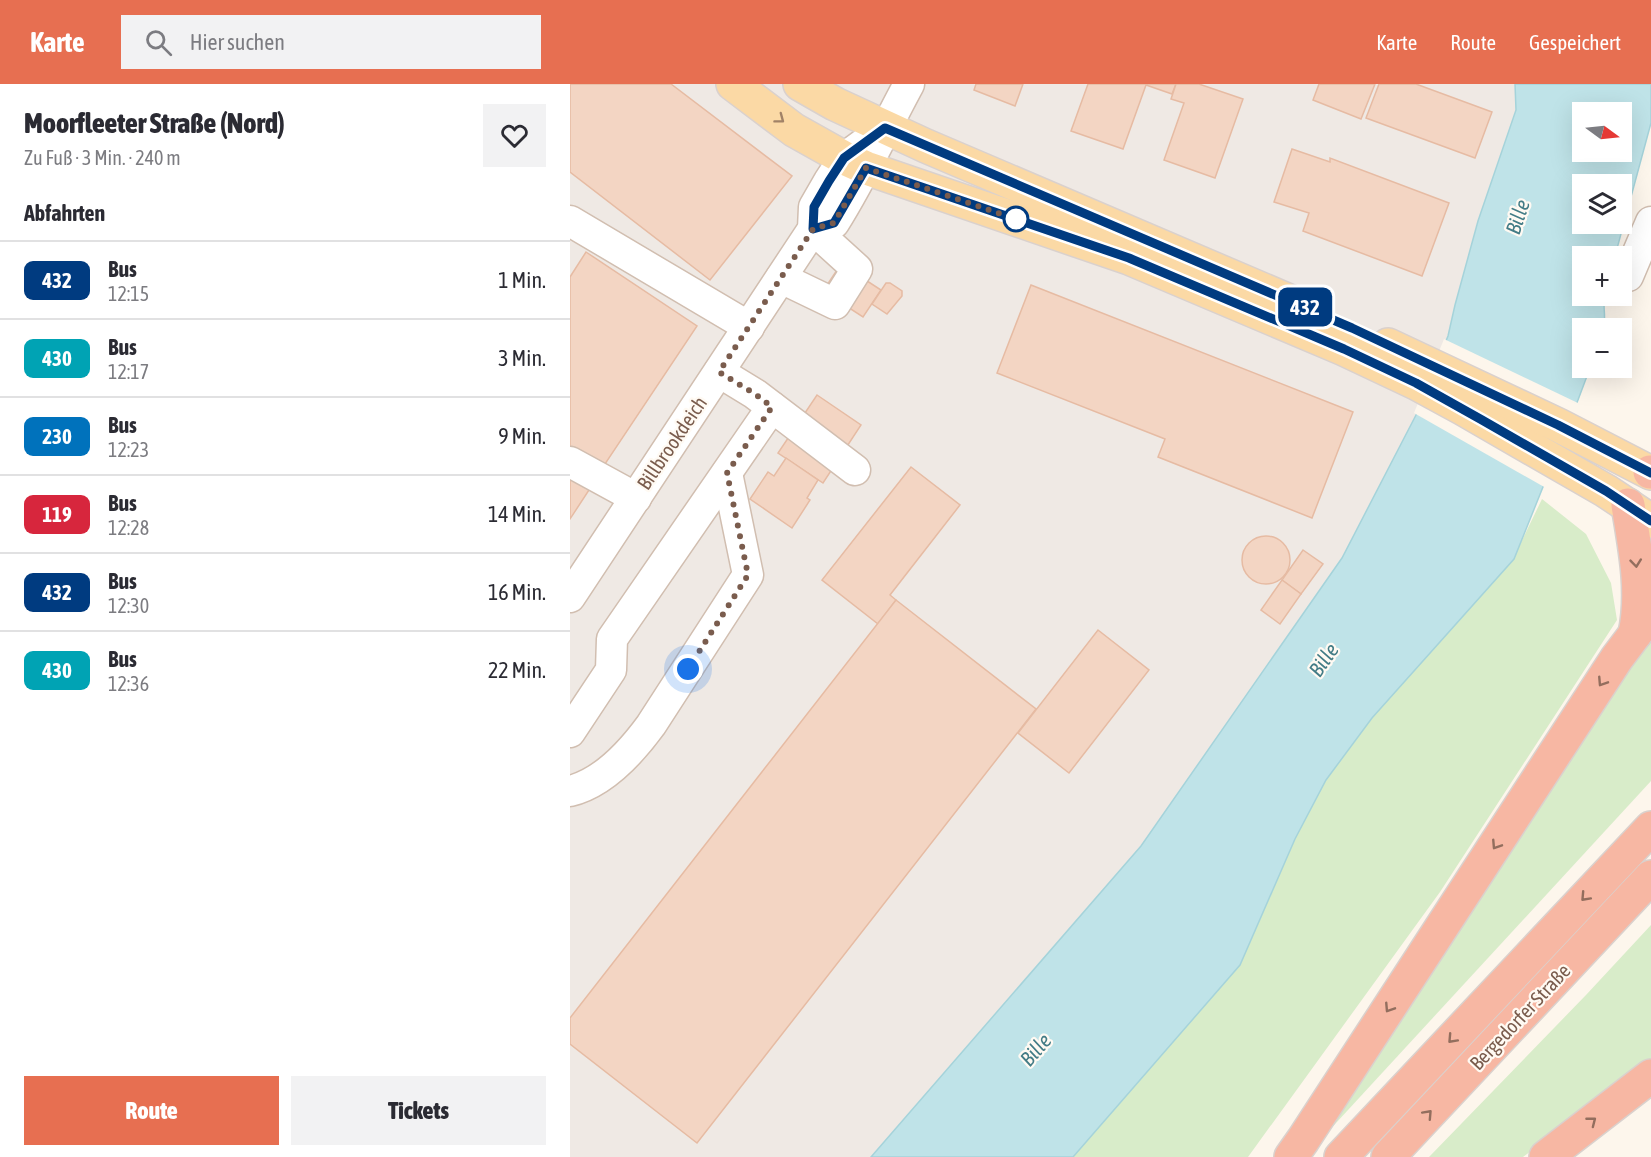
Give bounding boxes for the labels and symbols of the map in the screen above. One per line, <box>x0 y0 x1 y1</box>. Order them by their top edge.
north arrow <box>1572 102 1632 162</box>
one-way arrow <box>773 112 784 123</box>
water label: Bille <box>1500 196 1534 237</box>
unlabelled marker <box>1003 206 1029 232</box>
line badge: 432 <box>1270 288 1340 326</box>
street label: Billbrookdeich <box>632 392 711 494</box>
one-way arrow <box>1630 558 1642 568</box>
water label: Bille <box>1303 638 1343 681</box>
your location <box>673 654 703 684</box>
one-way arrow <box>1598 675 1609 686</box>
one-way arrow <box>1491 839 1503 849</box>
one-way arrow <box>1581 890 1592 901</box>
street label: Bergedorfer Straße <box>1465 959 1575 1074</box>
one-way arrow <box>1385 1002 1396 1013</box>
water label: Bille <box>1015 1028 1056 1070</box>
one-way arrow <box>1448 1032 1459 1043</box>
one-way arrow <box>1421 1111 1432 1121</box>
one-way arrow <box>1585 1118 1596 1129</box>

